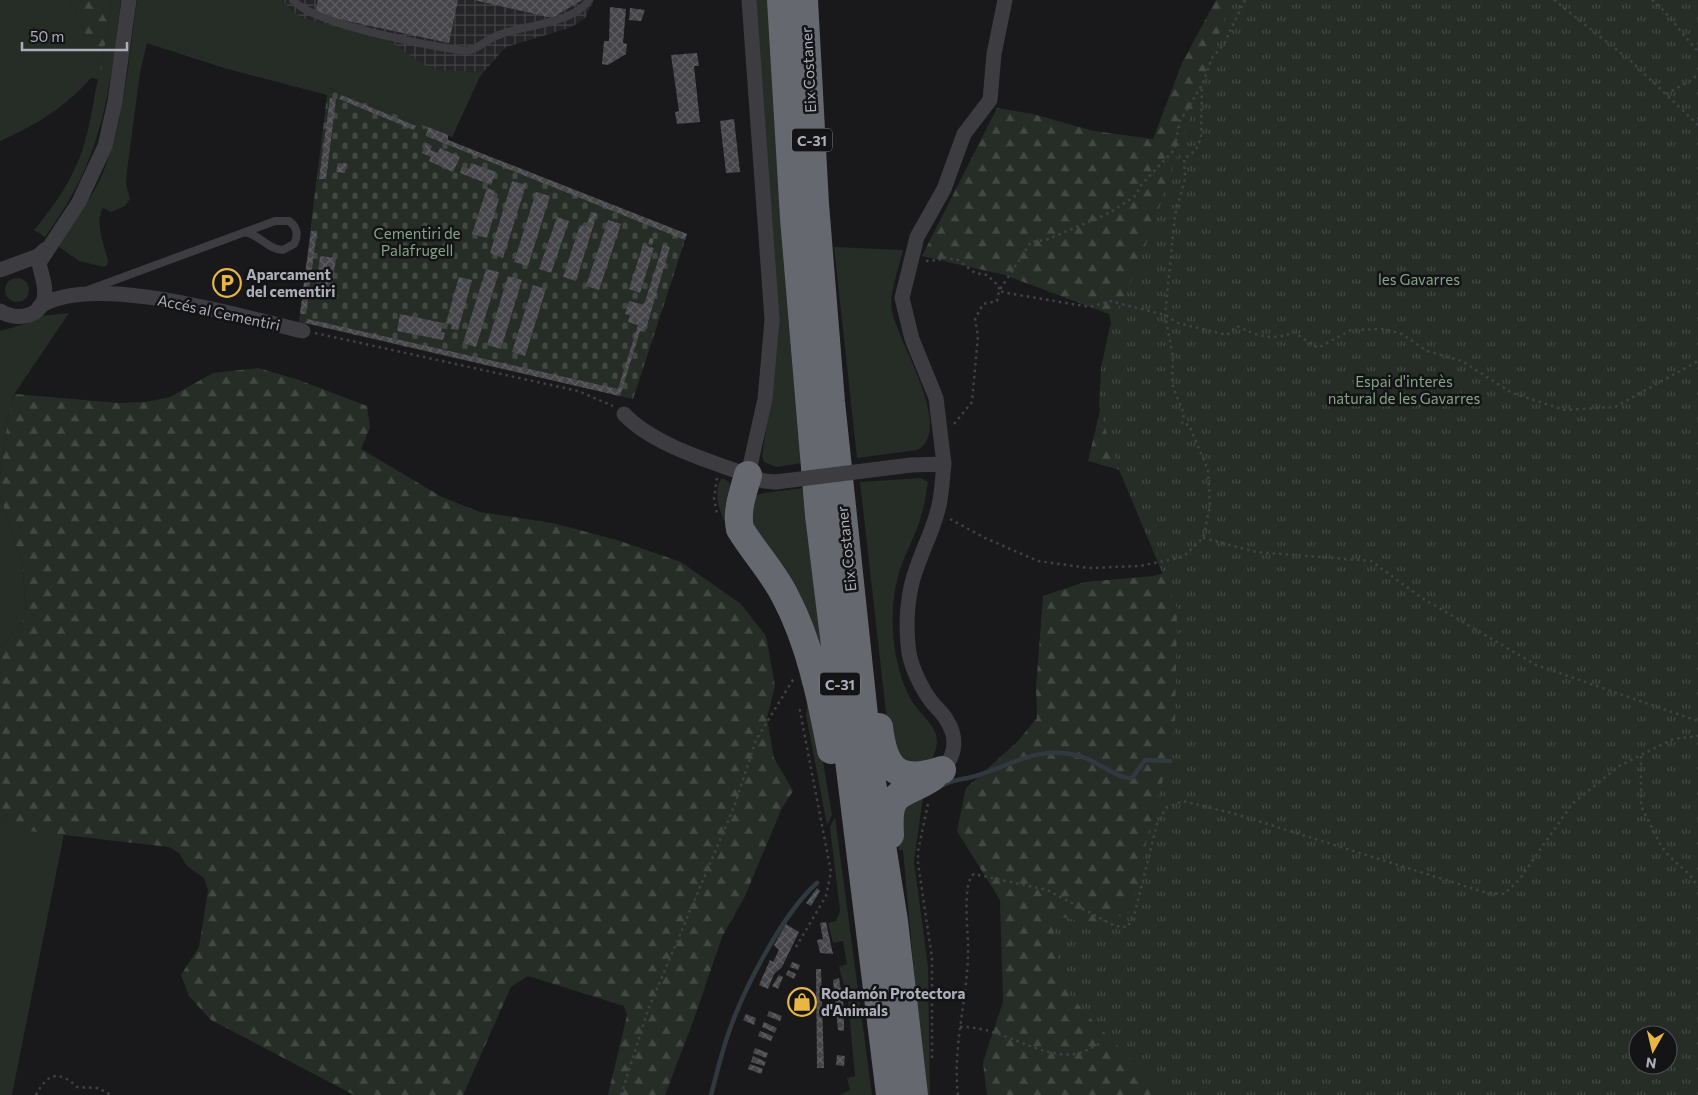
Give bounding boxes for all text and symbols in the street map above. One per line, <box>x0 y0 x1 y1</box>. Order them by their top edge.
scale bar <box>22 20 128 52</box>
text: 50 m <box>30 27 64 45</box>
street label: Eix Costaner <box>797 27 819 113</box>
road number: C-31 <box>792 128 832 152</box>
park label: Cementiri de Palafrugell <box>373 224 461 259</box>
place label: Aparcament del cementiri <box>246 265 335 300</box>
parking icon: Aparcament del cementiri <box>212 268 242 298</box>
park label: les Gavarres <box>1378 270 1460 288</box>
street label: Accés al Cementiri <box>156 290 282 334</box>
park label: Espai d'interès natural de les Gavarres <box>1328 372 1481 407</box>
street label: Eix Costaner <box>833 505 859 593</box>
road number: C-31 <box>820 672 860 696</box>
place label: Rodamón Protectora d'Animals <box>821 984 965 1019</box>
shop icon: Rodamón Protectora d'Animals <box>787 987 817 1017</box>
north arrow <box>1628 1025 1678 1075</box>
text: N <box>1645 1054 1658 1073</box>

